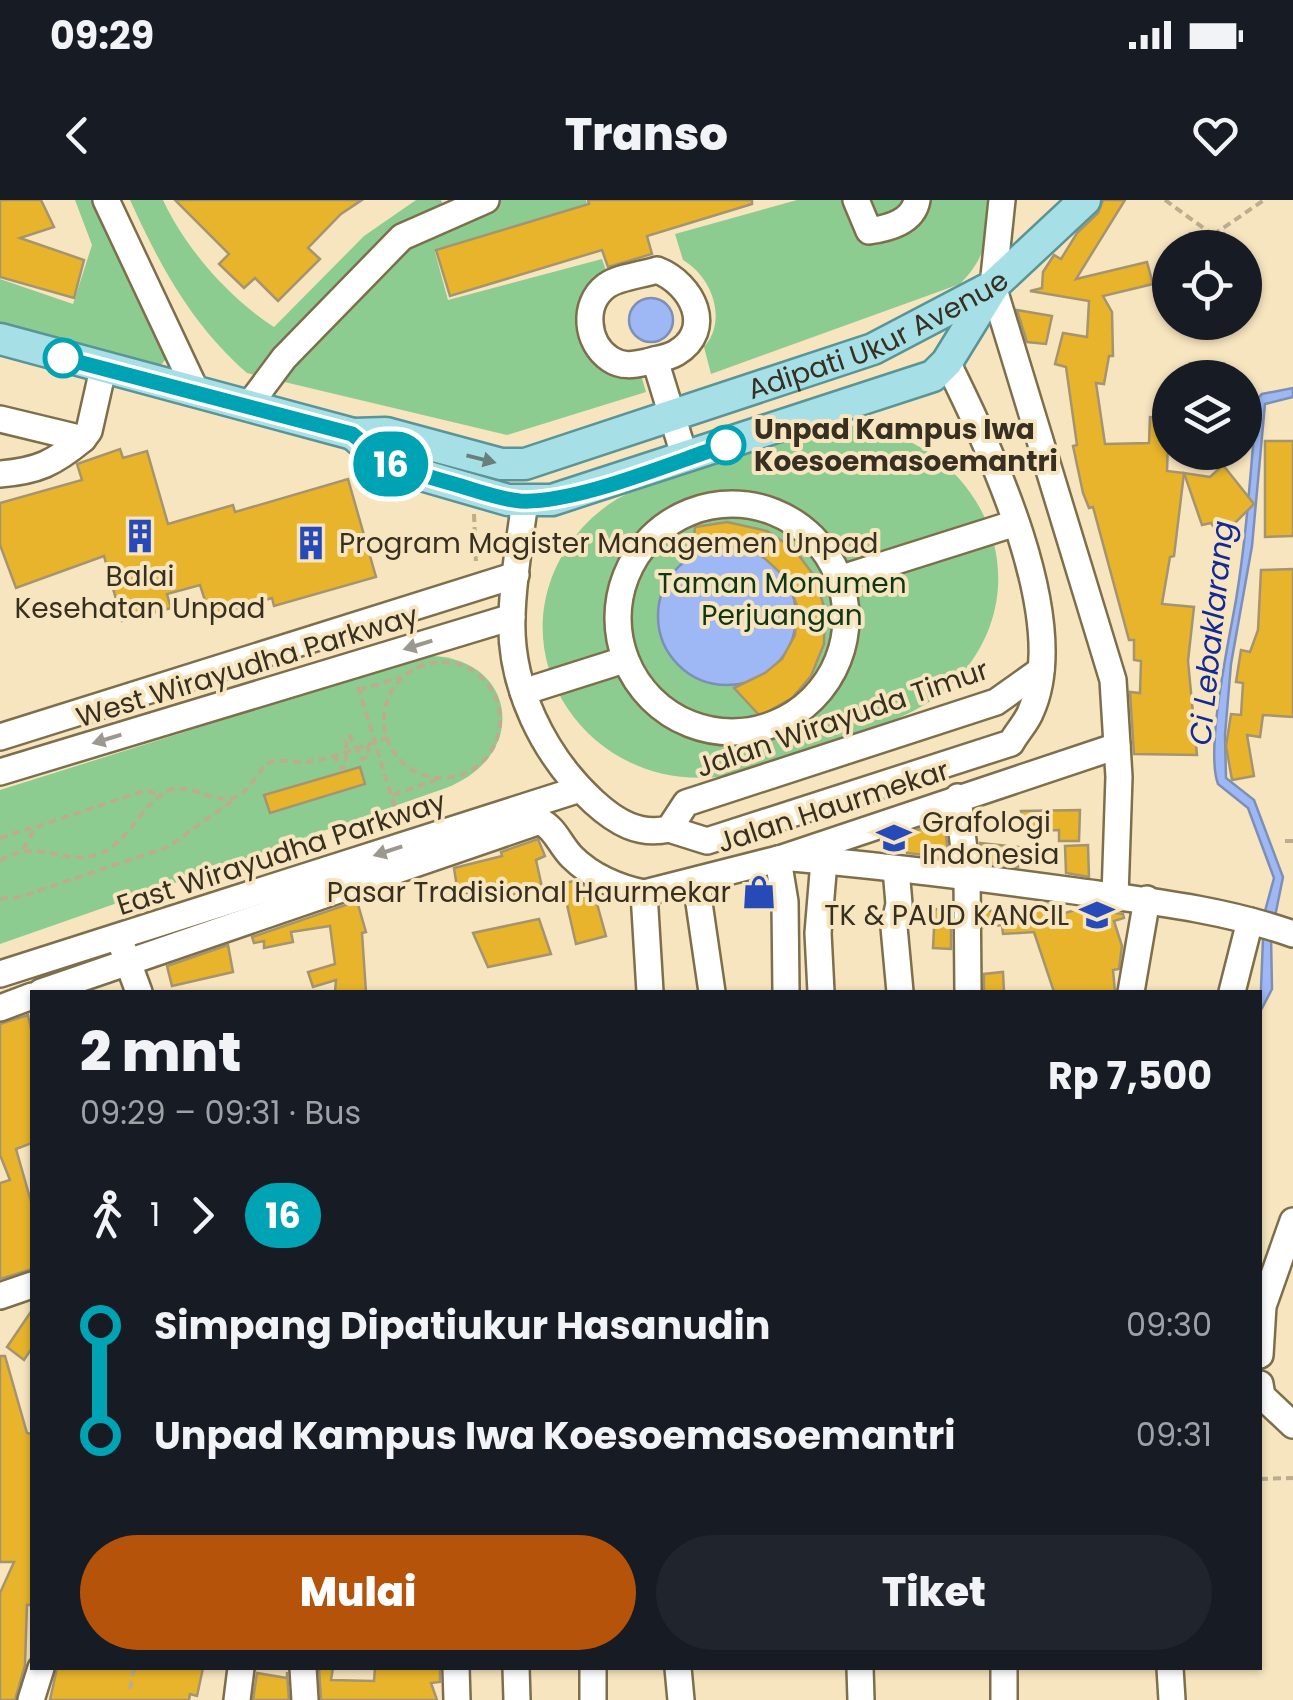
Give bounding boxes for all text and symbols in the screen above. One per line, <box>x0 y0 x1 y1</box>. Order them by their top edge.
text: 09:29 <box>50 9 154 62</box>
text: Transo <box>565 103 728 166</box>
icon: back <box>50 108 105 163</box>
icon: heart <box>1188 108 1243 163</box>
map controls <box>1152 230 1262 470</box>
button: locate <box>1152 230 1262 340</box>
street label: Adipati Ukur Avenue <box>743 262 1018 409</box>
unlabelled marker <box>44 339 82 377</box>
button: layers <box>1152 360 1262 470</box>
place label: Unpad Kampus Iwa Koesoemasoemantri <box>754 410 1058 481</box>
marker: Unpad Kampus Iwa Koesoemasoemantri <box>707 426 745 464</box>
line badge: 16 <box>346 432 436 496</box>
text: 16 <box>373 440 409 489</box>
one-way arrow <box>466 452 497 467</box>
building icon: Balai Kesehatan Unpad <box>121 517 159 555</box>
water label: Ci Lebaklarang <box>1178 518 1245 747</box>
building icon: Program Magister Managemen Unpad <box>292 524 330 562</box>
place label: Program Magister Managemen Unpad <box>339 524 879 563</box>
place label: Balai Kesehatan Unpad <box>14 557 266 628</box>
park label: Taman Monumen Perjuangan <box>657 564 907 635</box>
street label: West Wirayudha Parkway <box>72 596 423 737</box>
one-way arrow <box>402 638 433 653</box>
street label: Jalan Wirayuda Timur <box>691 650 994 787</box>
one-way arrow <box>91 732 122 747</box>
street label: Jalan Haurmekar <box>712 751 954 862</box>
street label: East Wirayudha Parkway <box>112 782 451 925</box>
place label: Grafologi Indonesia <box>922 803 1059 874</box>
school or university icon: Grafologi Indonesia <box>875 819 913 857</box>
one-way arrow <box>372 844 402 859</box>
place label: Pasar Tradisional Haurmekar <box>327 873 731 912</box>
shop icon: Pasar Tradisional Haurmekar <box>740 873 778 911</box>
place label: TK & PAUD KANCIL <box>824 896 1069 935</box>
school or university icon: TK & PAUD KANCIL <box>1078 896 1116 934</box>
text: 2 mnt <box>80 1013 241 1090</box>
text: Rp 7,500 <box>1048 1049 1212 1102</box>
text: 09:29 – 09:31 · Bus <box>80 1090 361 1135</box>
icon: walk <box>80 1188 135 1243</box>
icon: forward <box>175 1188 230 1243</box>
text: 16 <box>265 1191 301 1240</box>
text: 1 <box>150 1192 160 1237</box>
text: Simpang Dipatiukur Hasanudin <box>154 1299 770 1352</box>
text: 09:30 <box>1126 1302 1212 1347</box>
text: Unpad Kampus Iwa Koesoemasoemantri <box>154 1409 955 1462</box>
text: 09:31 <box>1136 1412 1212 1457</box>
button: Mulai <box>80 1535 636 1650</box>
button: Tiket <box>656 1535 1212 1650</box>

